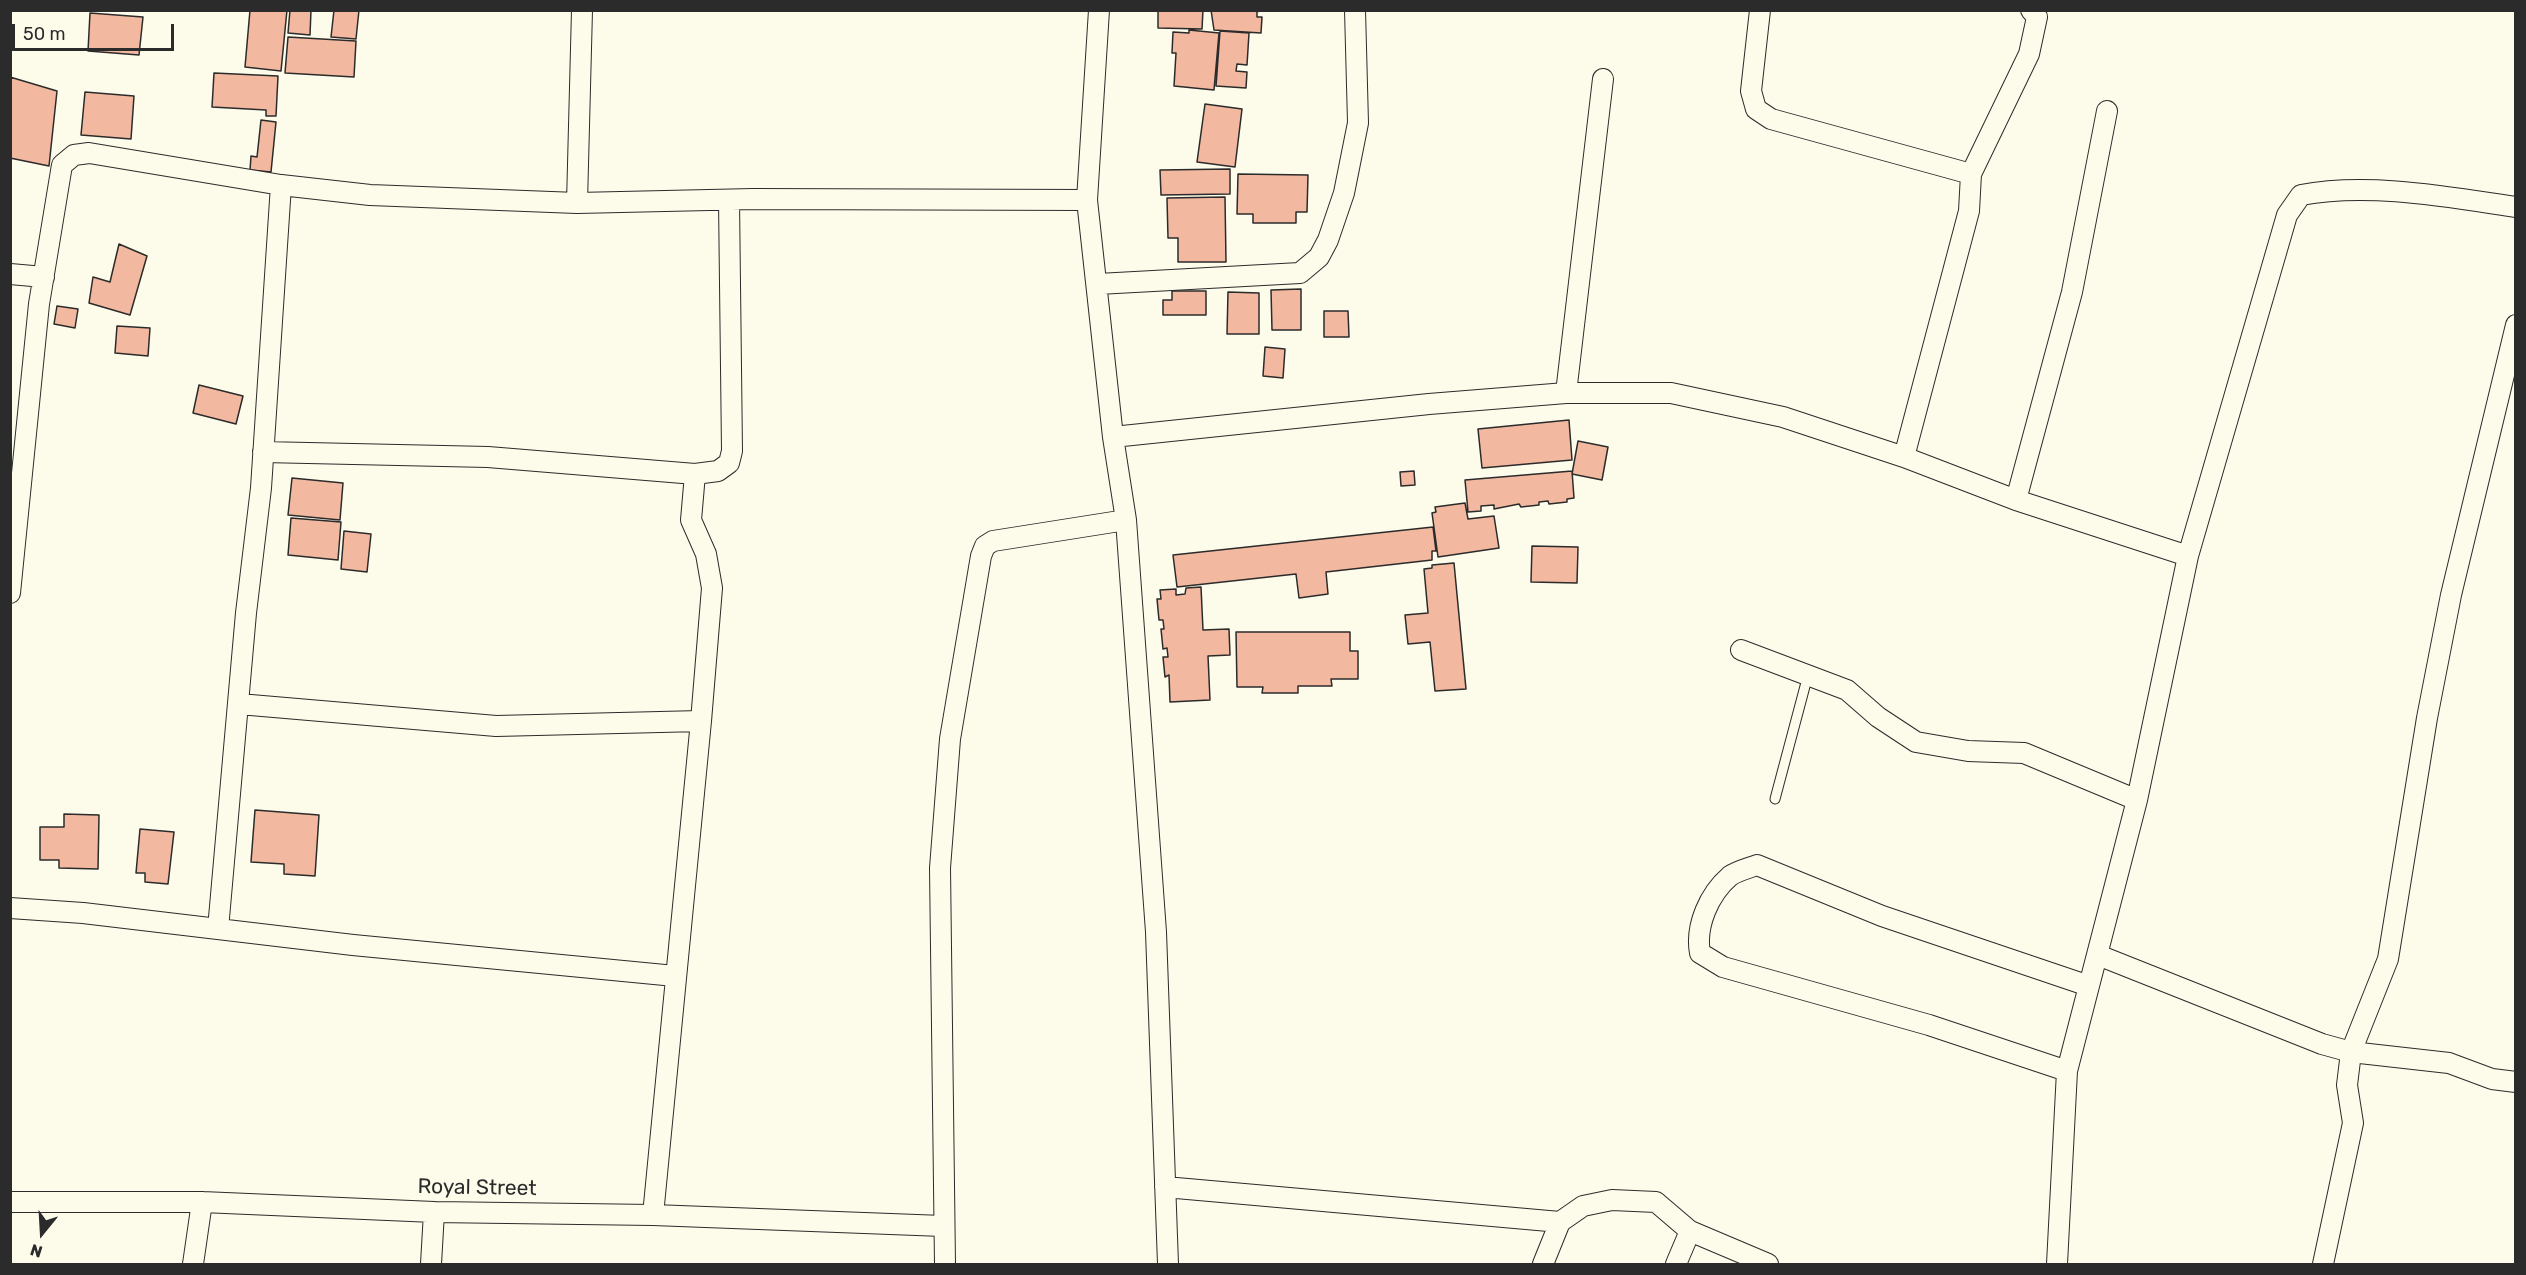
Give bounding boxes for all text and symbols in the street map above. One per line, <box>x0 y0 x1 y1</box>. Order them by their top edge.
scale bar <box>15 12 177 50</box>
text: 50 m <box>23 23 66 45</box>
street label: Royal Street <box>417 1174 537 1202</box>
north arrow <box>12 1203 72 1263</box>
text: N <box>28 1240 45 1261</box>

